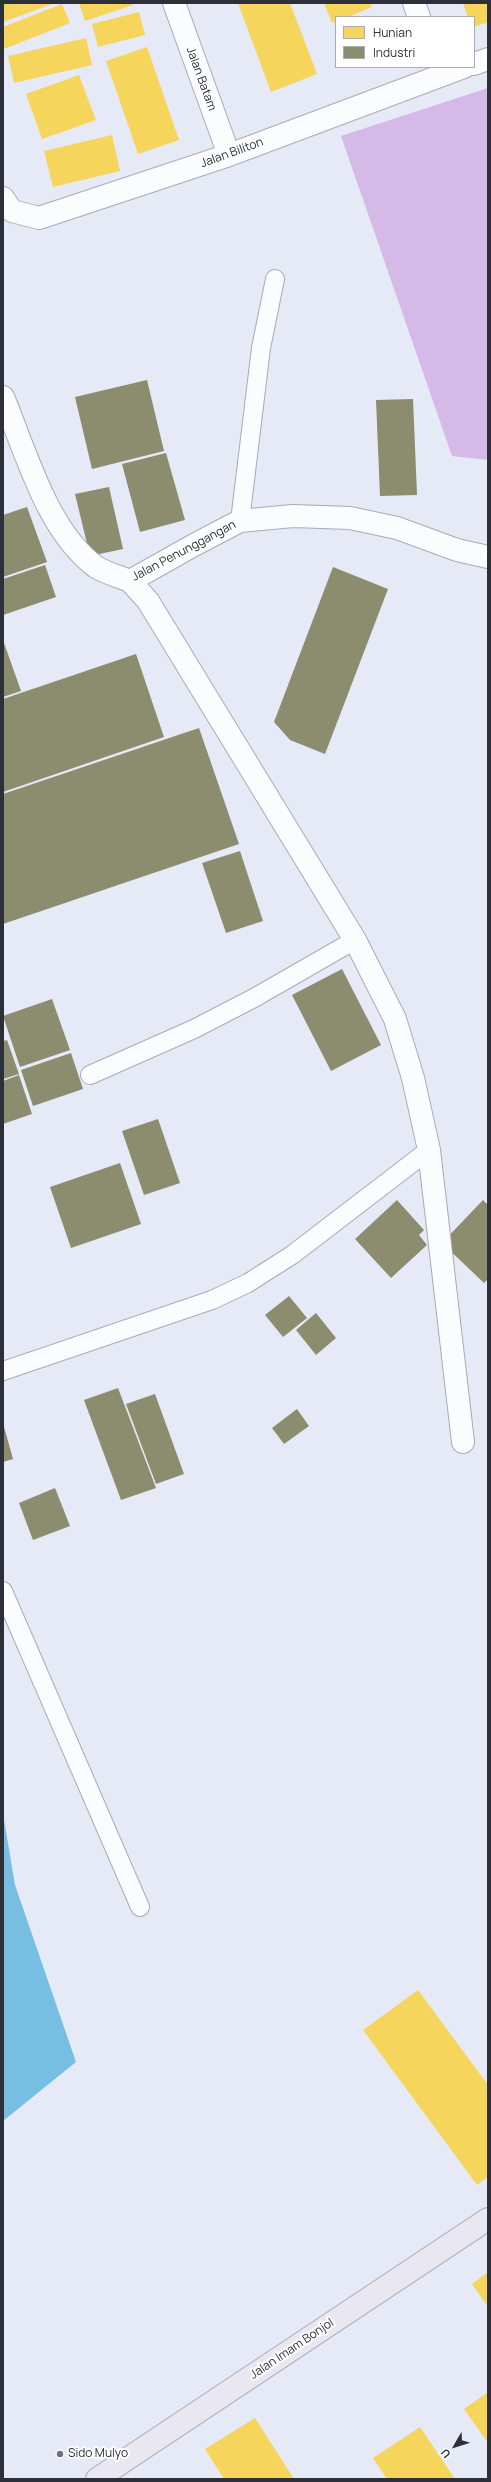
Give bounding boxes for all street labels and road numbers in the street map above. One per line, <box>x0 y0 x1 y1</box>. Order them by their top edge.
street label: Jalan Batam <box>183 45 219 113</box>
street label: Jalan Biliton <box>199 135 265 171</box>
street label: Jalan Penunggangan <box>130 518 238 584</box>
street label: Jalan Imam Bonjol <box>247 2316 337 2382</box>

